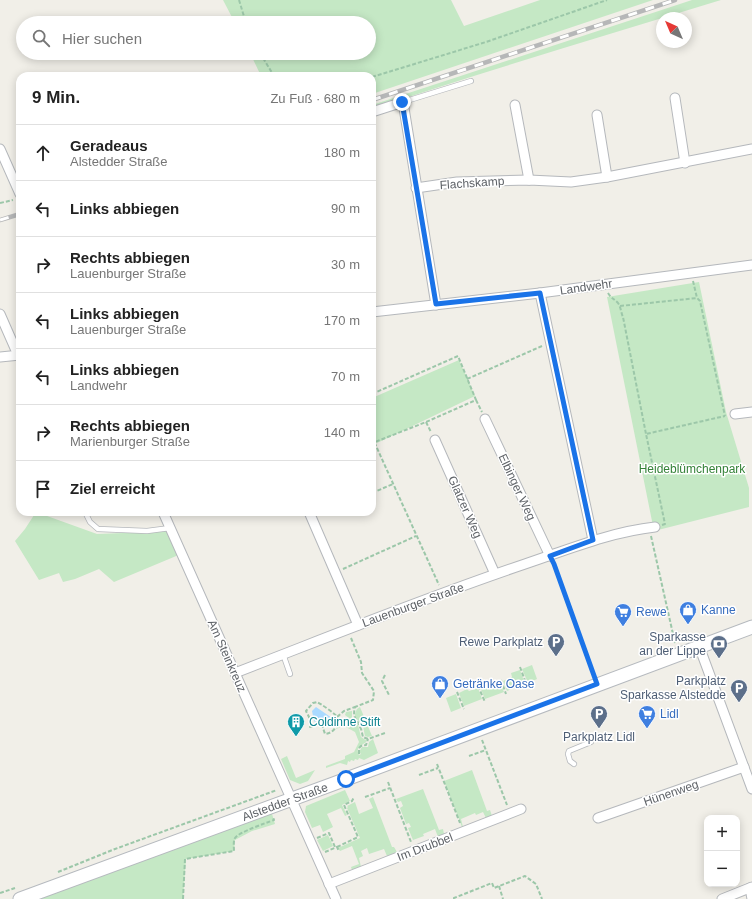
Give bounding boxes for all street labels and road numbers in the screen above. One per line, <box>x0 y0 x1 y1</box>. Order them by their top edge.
street label: Flachskamp <box>439 174 505 192</box>
street label: Landwehr <box>559 276 613 298</box>
street label: Elbinger Weg <box>495 451 539 523</box>
street label: Glatzer Weg <box>445 474 485 540</box>
street label: Lauenburger Straße <box>360 580 466 630</box>
street label: Am Steinkreuz <box>205 618 249 694</box>
street label: Hünenweg <box>642 777 700 809</box>
street label: Alstedder Straße <box>240 780 330 824</box>
street label: Im Drubbel <box>395 830 455 864</box>

